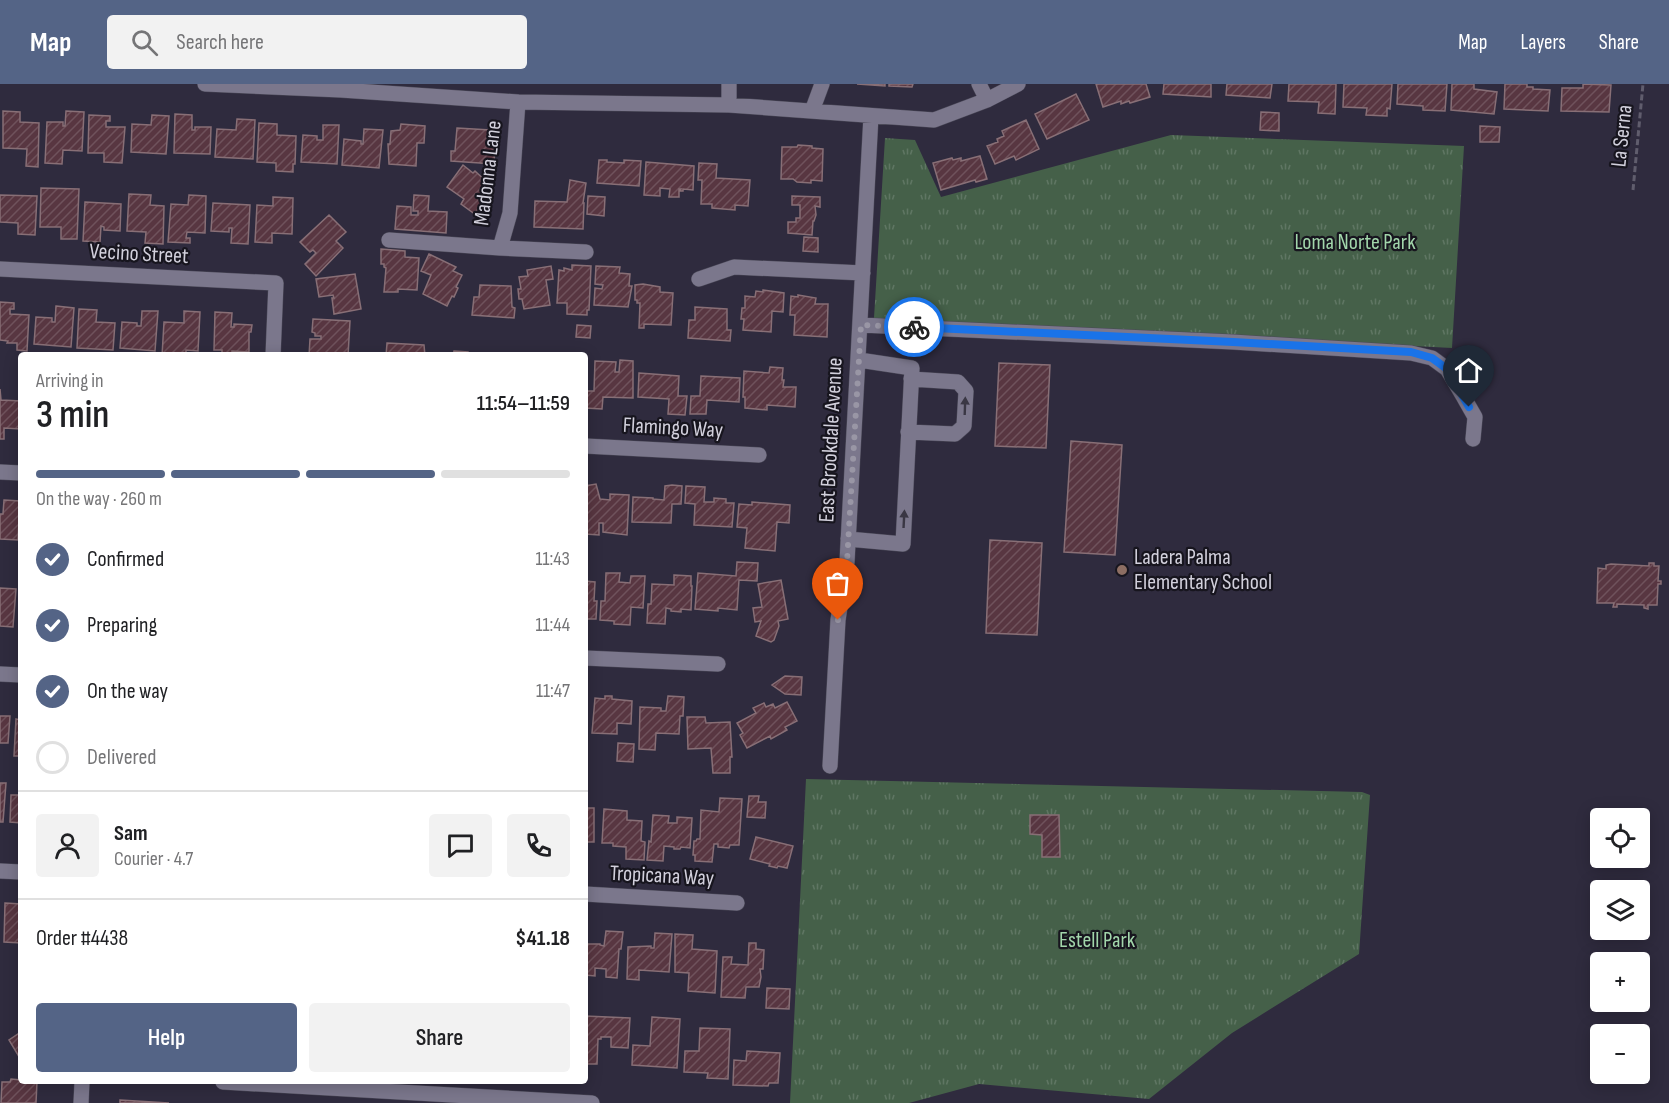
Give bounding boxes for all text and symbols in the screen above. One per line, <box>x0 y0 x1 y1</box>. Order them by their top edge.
search box <box>107 15 527 69</box>
text: Map <box>30 26 71 59</box>
icon: search <box>128 26 161 59</box>
text: Search here <box>176 29 264 56</box>
text: Map <box>1458 30 1487 55</box>
text: Layers <box>1520 30 1566 55</box>
text: Share <box>1599 30 1639 55</box>
street label: La Serna <box>1605 103 1639 169</box>
street label: Madonna Lane <box>468 119 508 227</box>
park label: Loma Norte Park <box>1294 229 1416 256</box>
street label: Vecino Street <box>89 238 190 270</box>
courier <box>884 297 944 357</box>
icon: bike <box>898 311 931 344</box>
pin <box>1443 345 1494 407</box>
icon: home <box>1452 354 1485 387</box>
street label: East Brookdale Avenue <box>813 357 849 523</box>
text: Arriving in <box>36 369 104 393</box>
text: 11:54–11:59 <box>477 390 570 417</box>
text: 3 min <box>36 392 109 439</box>
one-way arrow <box>960 396 970 415</box>
street label: Flamingo Way <box>622 412 724 444</box>
text: On the way · 260 m <box>36 487 162 511</box>
one-way arrow <box>900 510 909 529</box>
icon: check <box>36 543 69 576</box>
place label: Ladera Palma Elementary School <box>1134 544 1272 596</box>
text: Confirmed <box>87 546 164 573</box>
text: 11:43 <box>535 547 570 571</box>
pin <box>812 558 863 620</box>
marker: Ladera Palma Elementary School <box>1115 563 1129 577</box>
icon: bag <box>821 567 854 600</box>
icon: check <box>36 609 69 642</box>
text: Preparing <box>87 612 157 639</box>
text: 11:44 <box>535 613 570 637</box>
icon: check <box>36 675 69 708</box>
text: On the way <box>87 678 168 705</box>
text: 11:47 <box>536 679 570 703</box>
text: Delivered <box>87 744 156 771</box>
map controls <box>1590 808 1650 1084</box>
button: locate <box>1590 808 1650 868</box>
button: person <box>36 814 99 877</box>
button: chat <box>429 814 492 877</box>
button: phone <box>507 814 570 877</box>
text: Sam <box>114 820 148 847</box>
text: Courier · 4.7 <box>114 847 193 871</box>
street label: Tropicana Way <box>609 860 715 892</box>
button: layers <box>1590 880 1650 940</box>
text: Order #4438 <box>36 925 128 952</box>
text: $41.18 <box>515 925 570 952</box>
park label: Estell Park <box>1059 927 1136 954</box>
button: + <box>1590 952 1650 1012</box>
button: Help <box>36 1003 297 1072</box>
button: Share <box>309 1003 570 1072</box>
button: − <box>1590 1024 1650 1084</box>

